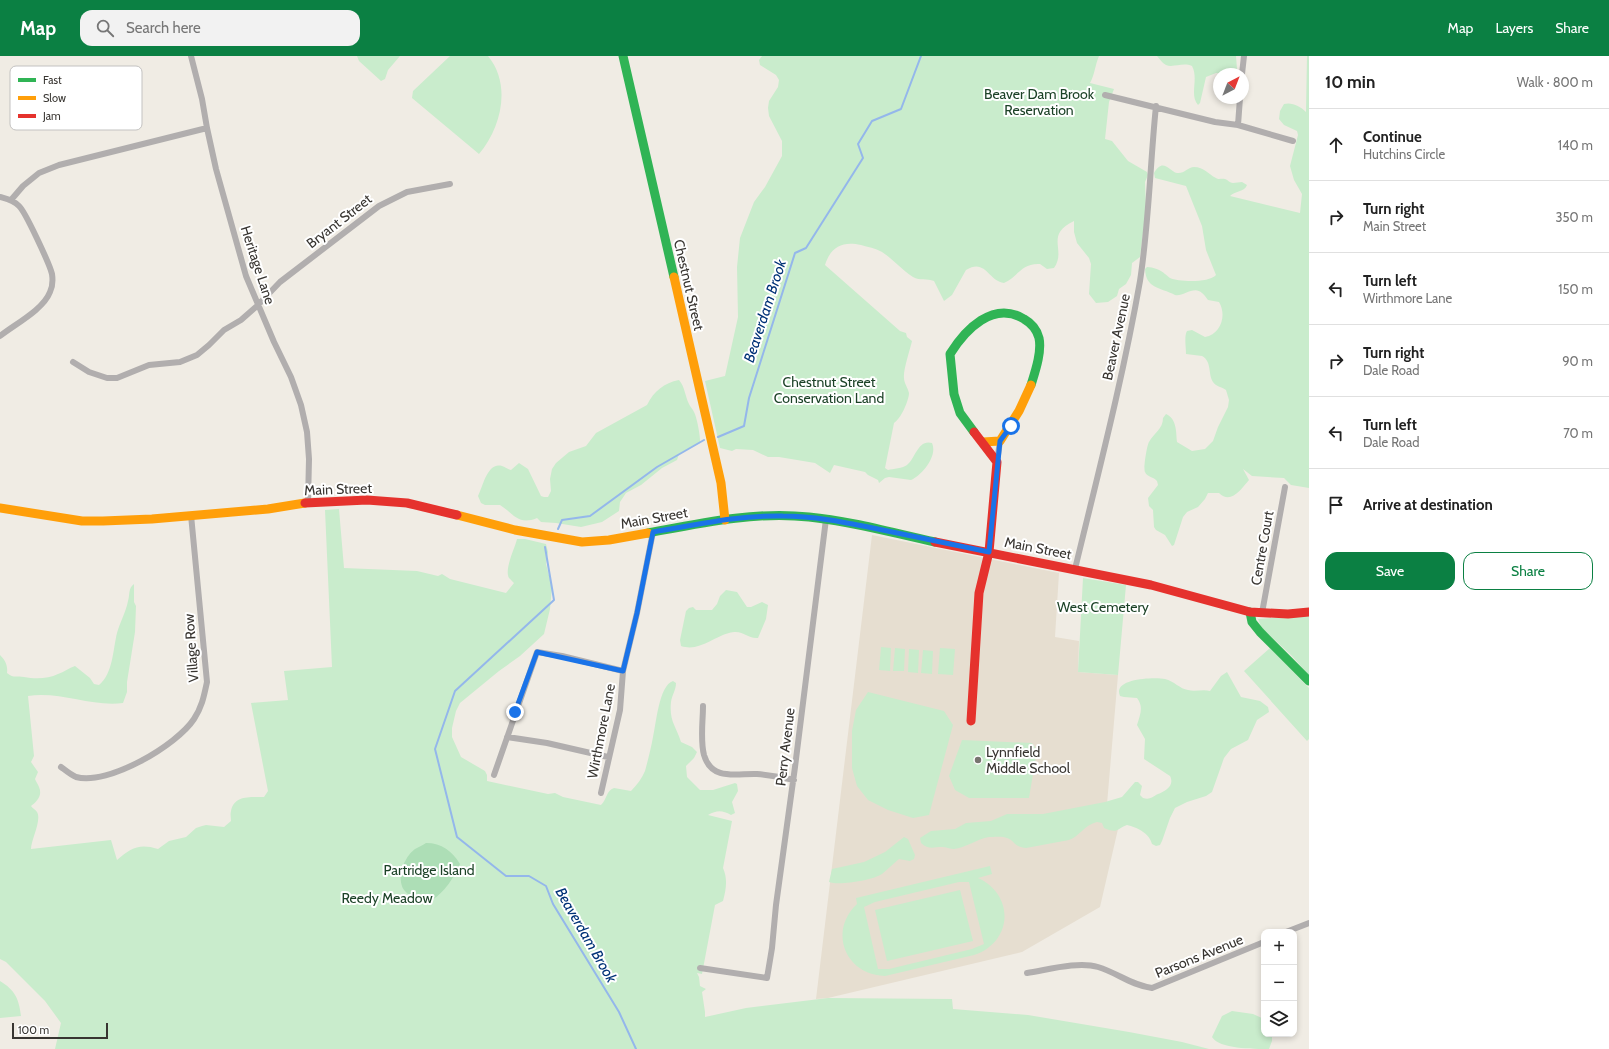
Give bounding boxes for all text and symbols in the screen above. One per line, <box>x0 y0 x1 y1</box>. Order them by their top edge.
search box <box>80 10 360 46</box>
text: Map <box>20 17 56 40</box>
icon: search <box>94 17 116 39</box>
text: Search here <box>126 19 201 37</box>
text: Map <box>1448 19 1473 37</box>
text: Layers <box>1495 19 1533 37</box>
text: Share <box>1555 19 1589 37</box>
legend <box>10 66 142 130</box>
north arrow <box>1213 68 1249 104</box>
text: 10 min <box>1325 72 1375 92</box>
text: Fast <box>43 73 62 87</box>
text: Walk · 800 m <box>1517 74 1593 90</box>
park label: Beaver Dam Brook Reservation <box>984 85 1095 119</box>
text: Slow <box>43 91 66 105</box>
text: Jam <box>42 109 61 123</box>
text: Continue <box>1363 128 1422 146</box>
icon: ahead <box>1325 134 1347 156</box>
text: 140 m <box>1558 137 1593 153</box>
text: Hutchins Circle <box>1363 146 1445 162</box>
street label: Bryant Street <box>303 190 375 252</box>
text: Turn right <box>1363 200 1424 218</box>
icon: right <box>1325 206 1347 228</box>
text: 350 m <box>1556 209 1593 225</box>
text: Main Street <box>1363 218 1426 234</box>
street label: Heritage Lane <box>237 223 279 307</box>
street label: Chestnut Street <box>670 238 708 333</box>
water label: Beaverdam Brook <box>740 257 790 365</box>
text: Turn left <box>1363 272 1417 290</box>
icon: left <box>1325 278 1347 300</box>
text: 150 m <box>1558 281 1593 297</box>
text: Wirthmore Lane <box>1363 290 1452 306</box>
street label: Beaver Avenue <box>1098 292 1134 382</box>
text: Turn right <box>1363 344 1424 362</box>
icon: right <box>1325 350 1347 372</box>
text: 90 m <box>1562 353 1593 369</box>
text: Dale Road <box>1363 362 1419 378</box>
park label: Chestnut Street Conservation Land <box>774 373 884 407</box>
text: Turn left <box>1363 416 1417 434</box>
route start <box>1002 417 1020 435</box>
icon: left <box>1325 422 1347 444</box>
text: 70 m <box>1563 425 1593 441</box>
text: Dale Road <box>1363 434 1419 450</box>
street label: Main Street <box>304 479 373 499</box>
icon: arrive <box>1325 494 1347 516</box>
text: Arrive at destination <box>1363 496 1493 514</box>
street label: Main Street <box>619 503 689 533</box>
street label: Centre Court <box>1247 509 1277 587</box>
street label: Main Street <box>1003 533 1073 563</box>
button: Save <box>1325 552 1455 590</box>
button: Share <box>1463 552 1593 590</box>
park label: West Cemetery <box>1057 598 1149 616</box>
street label: Village Row <box>180 613 202 683</box>
street label: Wirthmore Lane <box>583 682 619 780</box>
route end <box>506 703 524 721</box>
street label: Perry Avenue <box>771 707 799 787</box>
place label: Lynnfield Middle School <box>986 743 1071 777</box>
marker: Lynnfield Middle School <box>973 755 983 765</box>
park label: Partridge Island <box>384 861 474 879</box>
water label: Beaverdam Brook <box>551 884 621 986</box>
park label: Reedy Meadow <box>341 889 433 907</box>
map controls <box>1261 929 1297 1037</box>
button: + <box>1261 929 1297 965</box>
street label: Parsons Avenue <box>1152 930 1246 982</box>
button: − <box>1261 965 1297 1001</box>
button: layers <box>1261 1001 1297 1037</box>
scale bar <box>12 1021 108 1040</box>
text: 100 m <box>18 1023 49 1037</box>

